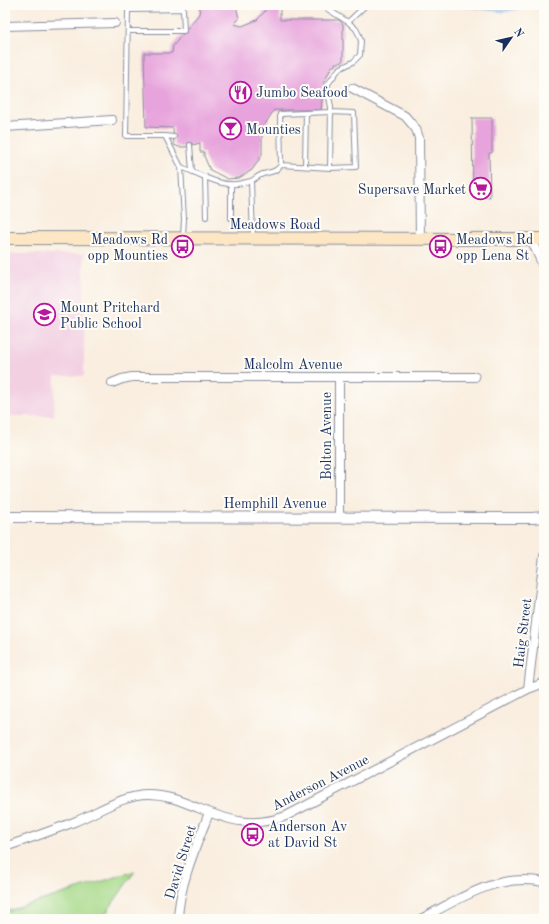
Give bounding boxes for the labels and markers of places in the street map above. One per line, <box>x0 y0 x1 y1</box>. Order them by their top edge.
restaurant icon: Jumbo Seafood <box>227 79 253 105</box>
place label: Jumbo Seafood <box>256 86 348 100</box>
bar icon: Mounties <box>217 116 243 142</box>
place label: Mounties <box>246 123 301 137</box>
supermarket icon: Supersave Market <box>468 176 494 202</box>
place label: Supersave Market <box>358 183 466 197</box>
place label: Meadows Rd opp Mounties <box>88 233 168 263</box>
place label: Meadows Rd opp Lena St <box>456 233 533 263</box>
bus stop icon: Meadows Rd opp Mounties <box>170 234 196 260</box>
bus stop icon: Meadows Rd opp Lena St <box>427 234 453 260</box>
place label: Mount Pritchard Public School <box>60 301 160 331</box>
school or university icon: Mount Pritchard Public School <box>32 302 58 328</box>
place label: Anderson Av at David St <box>268 820 348 850</box>
bus stop icon: Anderson Av at David St <box>239 821 265 847</box>

